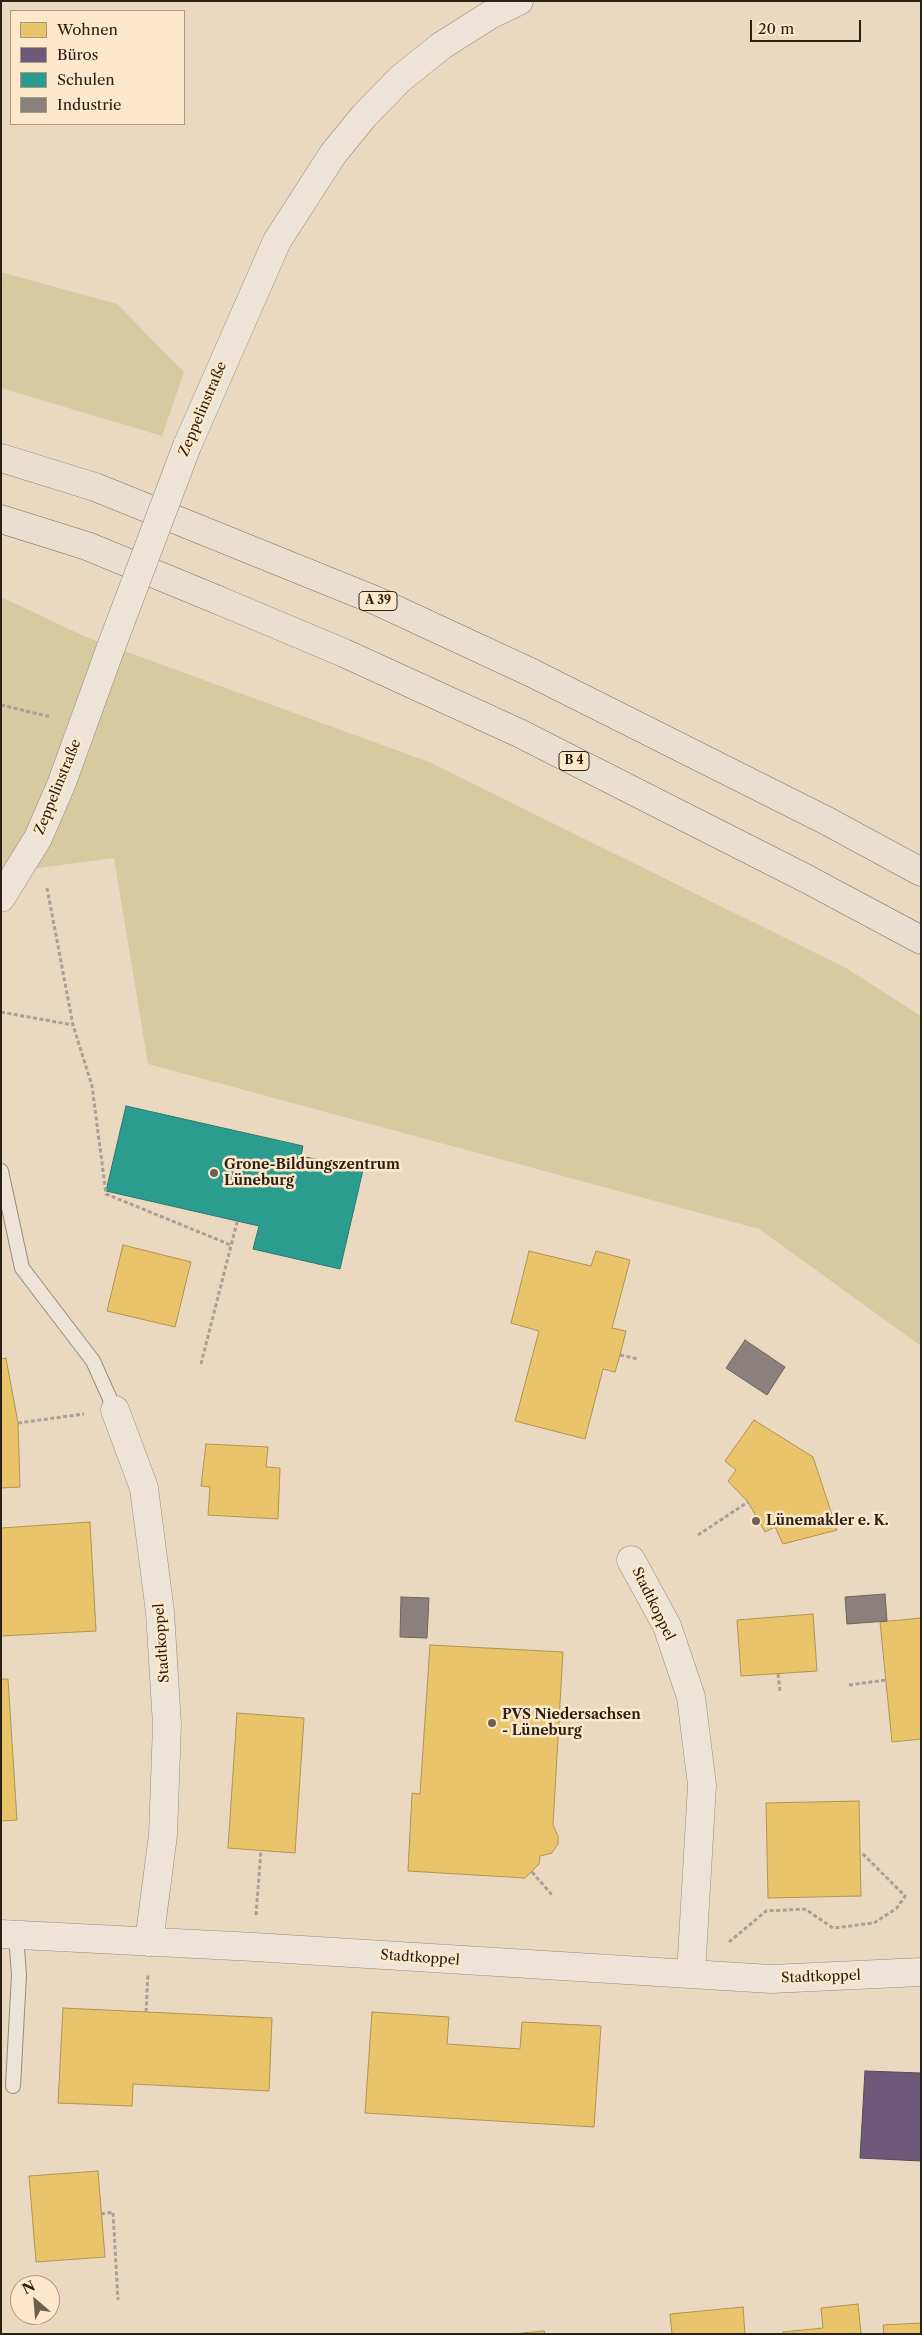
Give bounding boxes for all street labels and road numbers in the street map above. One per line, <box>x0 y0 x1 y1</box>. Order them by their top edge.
street label: Zeppelinstraße <box>175 359 231 459</box>
road number: A 39 <box>359 592 397 610</box>
street label: Zeppelinstraße <box>31 737 85 837</box>
road number: B 4 <box>559 751 589 770</box>
street label: Stadtkoppel <box>628 1565 678 1643</box>
street label: Stadtkoppel <box>151 1603 173 1683</box>
street label: Stadtkoppel <box>380 1947 460 1969</box>
street label: Stadtkoppel <box>781 1967 861 1987</box>

